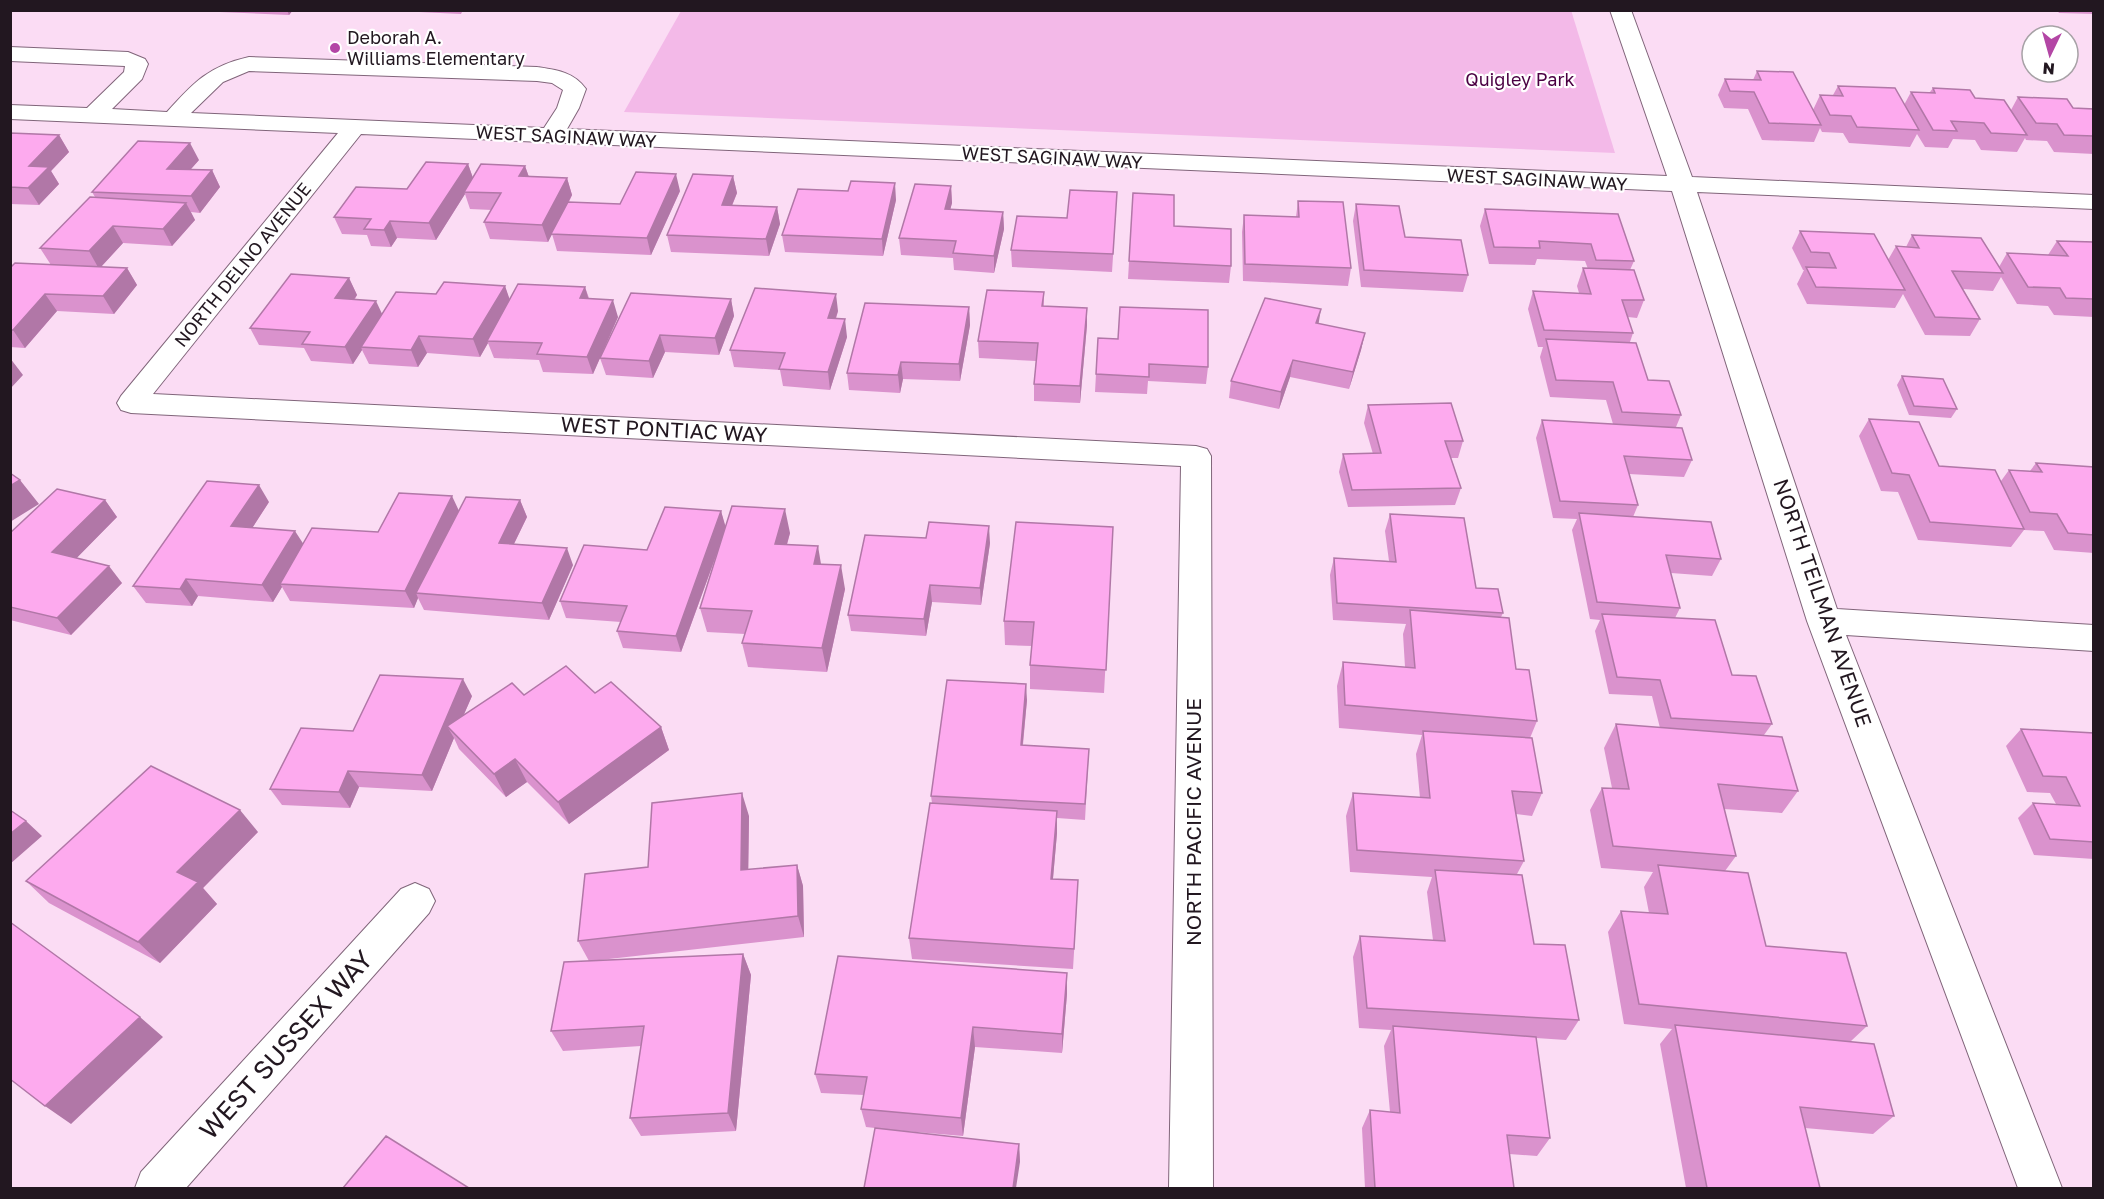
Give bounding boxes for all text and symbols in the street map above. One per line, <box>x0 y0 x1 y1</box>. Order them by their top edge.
north arrow <box>2020 24 2080 84</box>
place label: Deborah A. Williams Elementary <box>347 26 525 69</box>
marker: Deborah A. Williams Elementary <box>328 41 342 55</box>
text: N <box>2042 58 2056 79</box>
park label: Quigley Park <box>1465 68 1575 90</box>
street label: WEST SAGINAW WAY <box>475 120 658 152</box>
street label: WEST SAGINAW WAY <box>961 141 1144 173</box>
street label: WEST SAGINAW WAY <box>1446 163 1629 195</box>
street label: NORTH DELNO AVENUE <box>169 178 315 351</box>
street label: WEST PONTIAC WAY <box>560 411 769 447</box>
street label: NORTH TEILMAN AVENUE <box>1768 475 1878 730</box>
street label: NORTH PACIFIC AVENUE <box>1180 698 1206 946</box>
street label: WEST SUSSEX WAY <box>193 944 379 1145</box>

